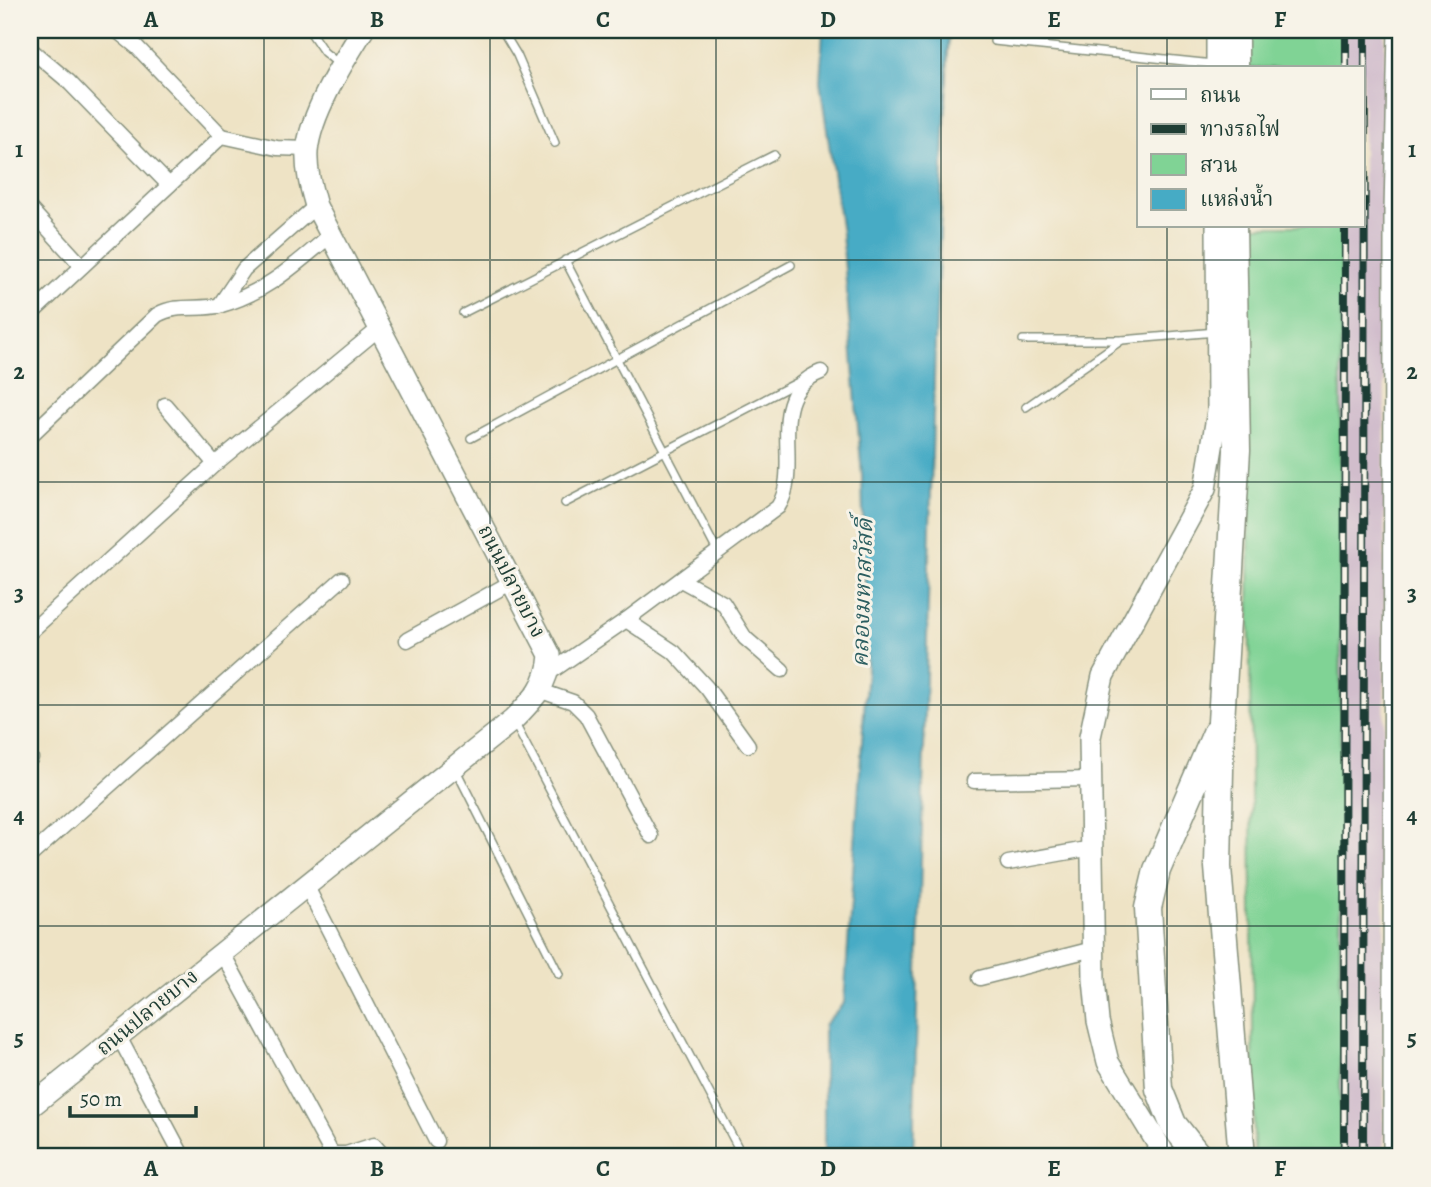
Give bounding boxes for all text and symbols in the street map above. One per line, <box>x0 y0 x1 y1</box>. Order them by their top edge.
text: A <box>143 4 159 35</box>
text: B <box>370 4 384 35</box>
text: C <box>596 4 610 35</box>
text: D <box>820 4 836 35</box>
text: E <box>1047 4 1061 35</box>
text: F <box>1274 4 1287 35</box>
legend <box>1137 66 1364 228</box>
text: ถนน <box>1200 81 1241 109</box>
text: ทางรถไฟ <box>1200 114 1280 143</box>
text: 1 <box>15 134 23 165</box>
text: 1 <box>1408 134 1416 165</box>
text: สวน <box>1200 151 1238 179</box>
text: แหล่งน้ำ <box>1200 183 1273 213</box>
text: 2 <box>13 356 25 387</box>
text: 2 <box>1406 356 1418 387</box>
water label: คลองมหาสวัสดิ์ <box>843 511 881 668</box>
street label: ถนนปลายบาง <box>472 520 552 642</box>
text: 3 <box>14 578 24 609</box>
text: 3 <box>1407 578 1417 609</box>
text: 4 <box>14 800 25 831</box>
text: 4 <box>1407 800 1418 831</box>
street label: ถนนปลายบาง <box>90 962 204 1062</box>
text: 5 <box>14 1022 24 1053</box>
text: 5 <box>1407 1022 1417 1053</box>
scale bar <box>70 1075 196 1119</box>
text: 50 m <box>80 1085 122 1113</box>
text: A <box>143 1153 159 1184</box>
text: B <box>370 1153 384 1184</box>
text: C <box>596 1153 610 1184</box>
text: D <box>820 1153 836 1184</box>
text: E <box>1047 1153 1061 1184</box>
text: F <box>1274 1153 1287 1184</box>

